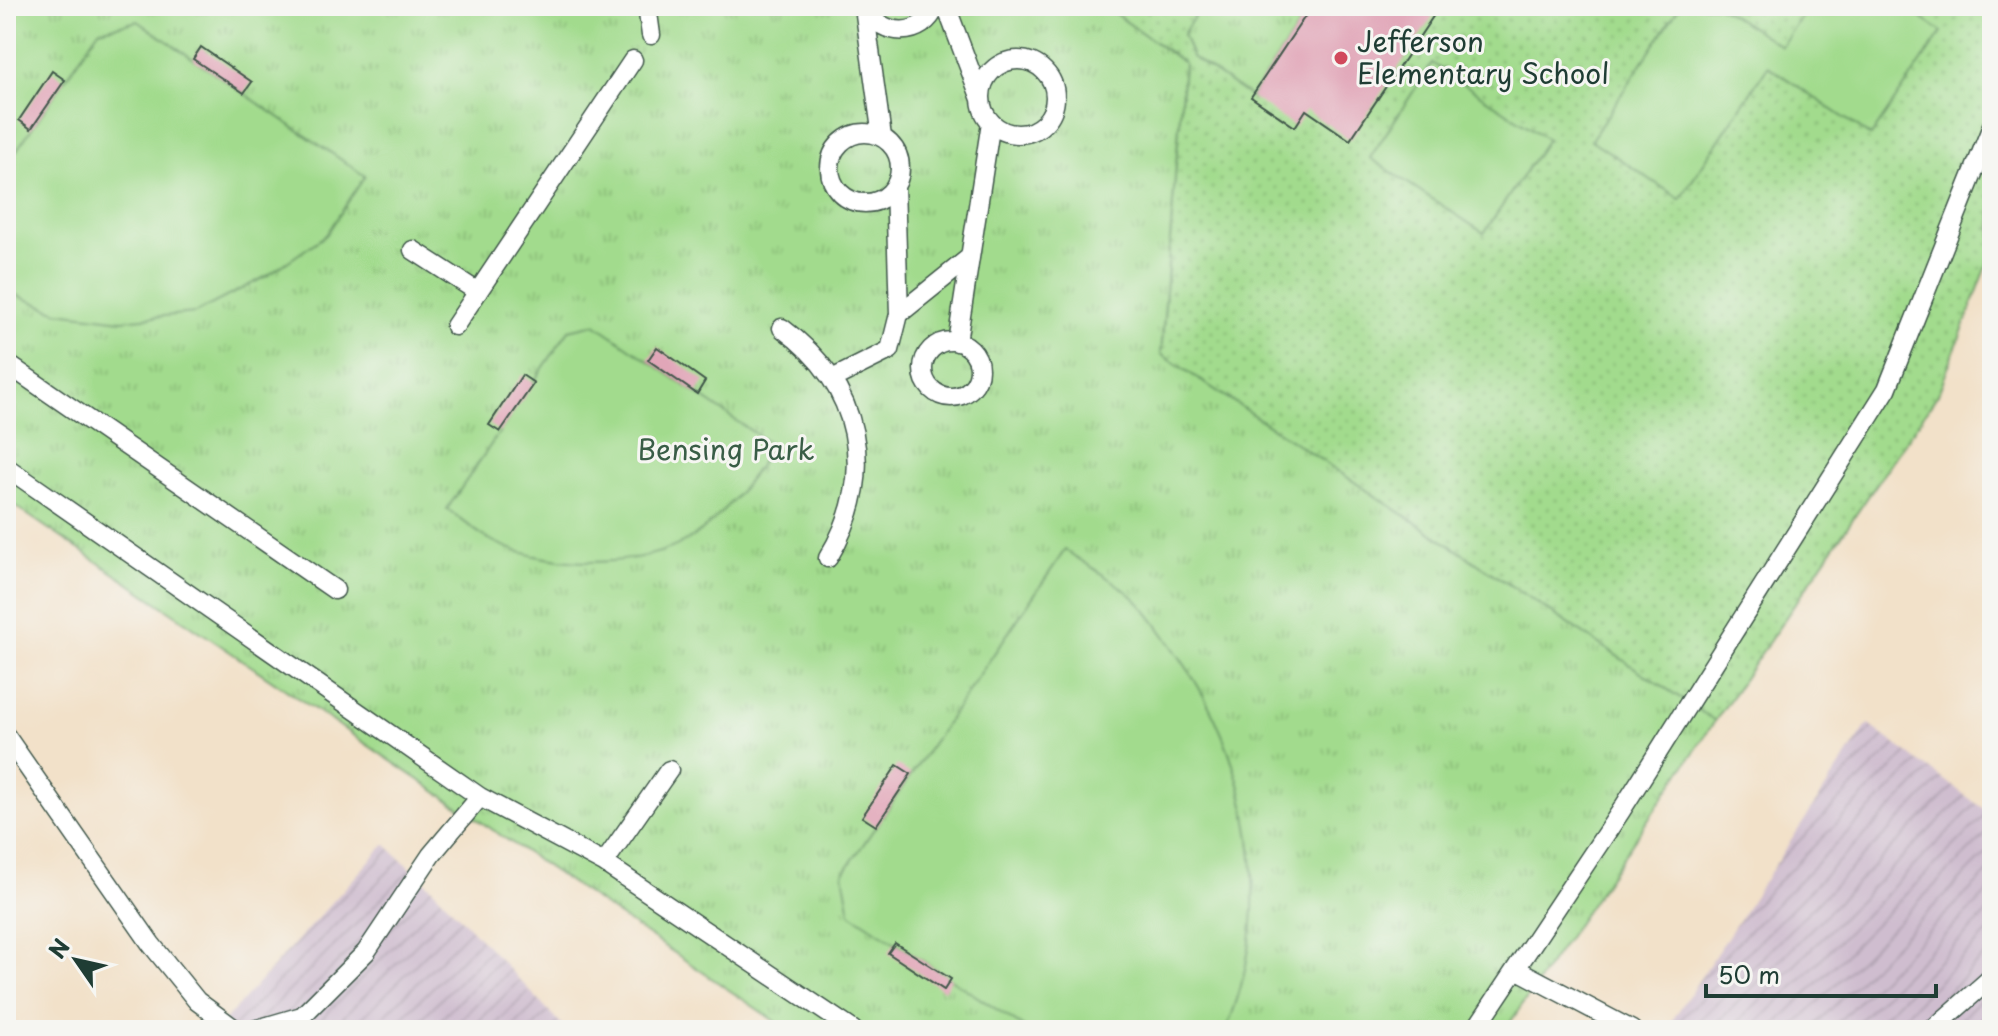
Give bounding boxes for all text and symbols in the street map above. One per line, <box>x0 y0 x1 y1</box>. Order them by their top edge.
place label: Jefferson Elementary School <box>1357 19 1609 94</box>
marker: Jefferson Elementary School <box>1332 49 1350 67</box>
park label: Bensing Park <box>637 427 815 470</box>
north arrow <box>36 920 116 1000</box>
text: N <box>40 932 77 964</box>
scale bar <box>1706 948 1936 998</box>
text: 50 m <box>1718 956 1780 992</box>

